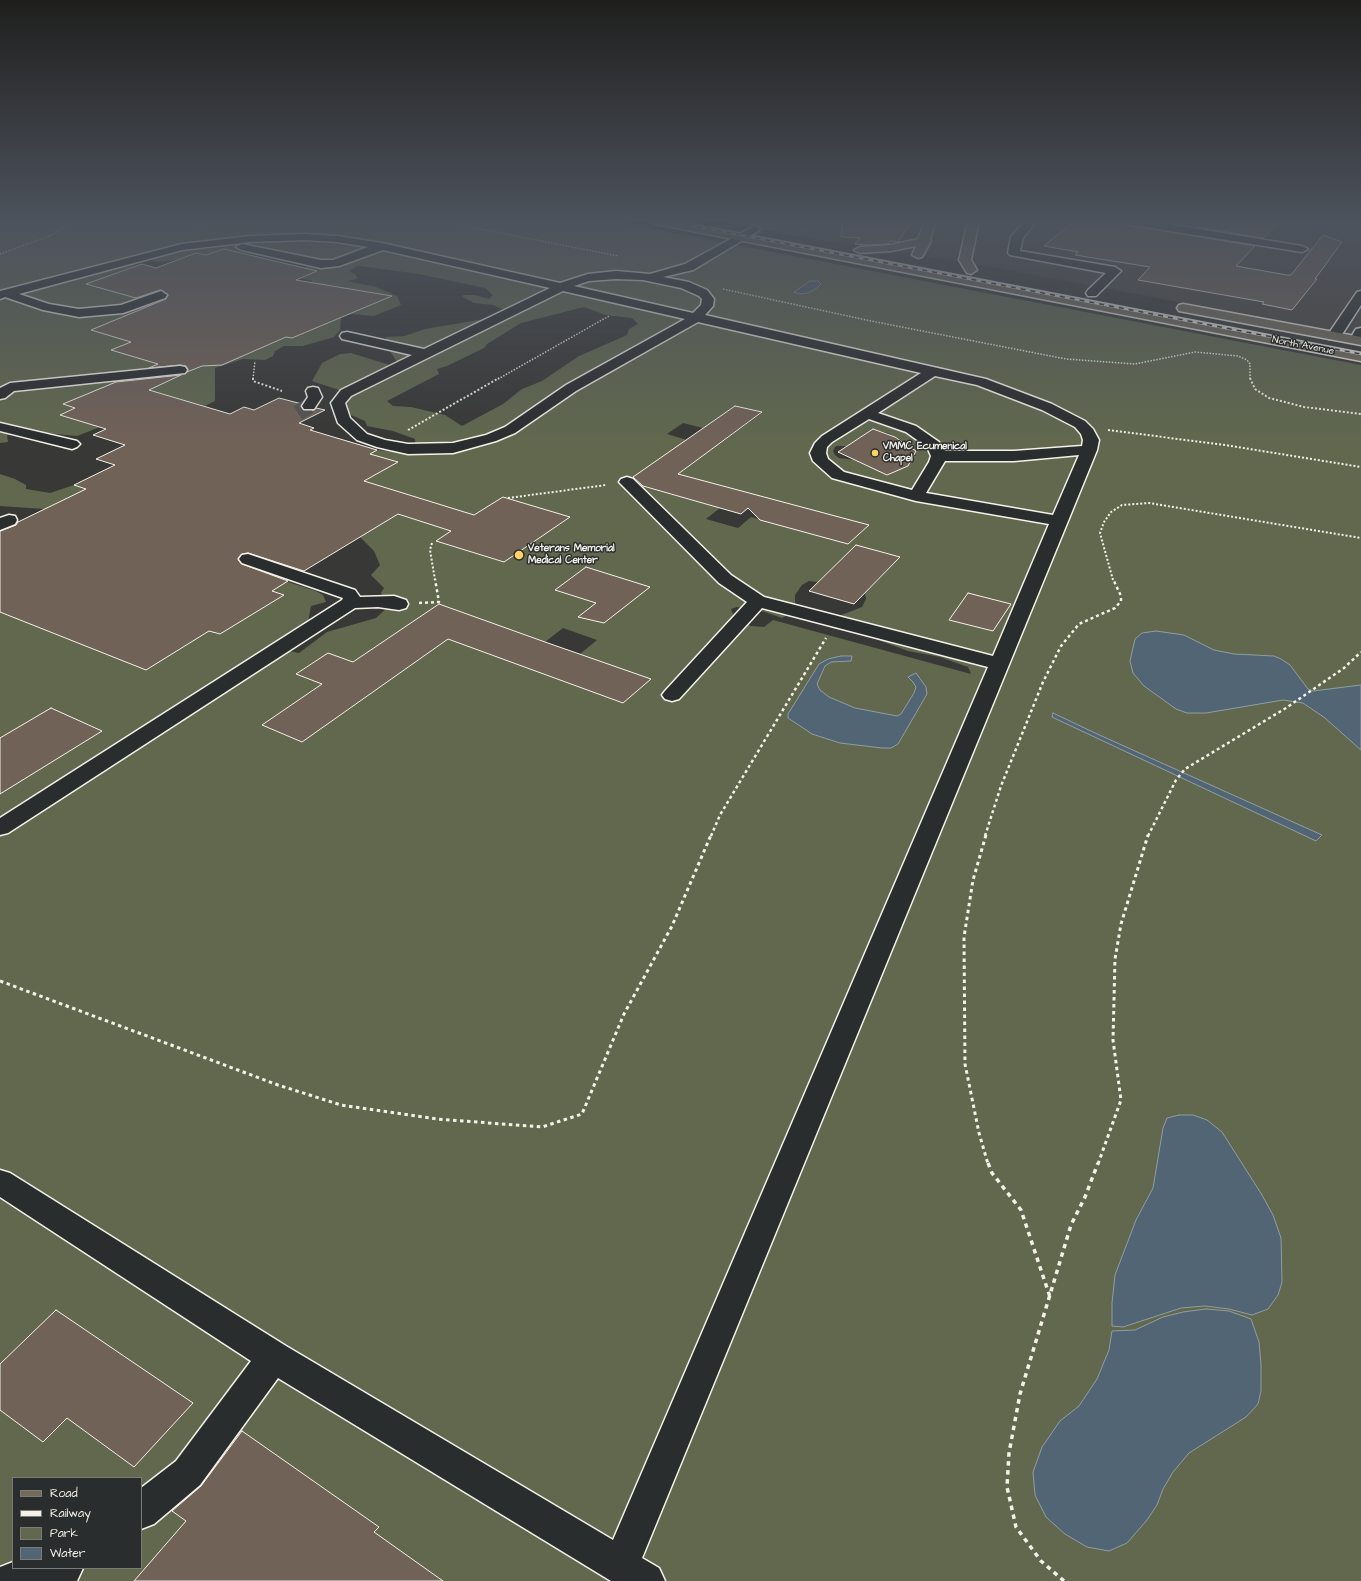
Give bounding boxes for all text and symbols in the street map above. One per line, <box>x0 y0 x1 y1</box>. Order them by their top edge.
street label: North Avenue <box>1271 334 1335 358</box>
place label: VMMC Ecumenical Chapel <box>883 441 967 464</box>
marker: VMMC Ecumenical Chapel <box>870 448 880 458</box>
place label: Veterans Memorial Medical Center <box>528 543 615 566</box>
marker: Veterans Memorial Medical Center <box>513 549 525 561</box>
legend <box>12 1477 142 1569</box>
text: Road <box>50 1485 78 1502</box>
text: Railway <box>50 1505 91 1522</box>
text: Park <box>50 1525 78 1542</box>
text: Water <box>50 1545 85 1562</box>

